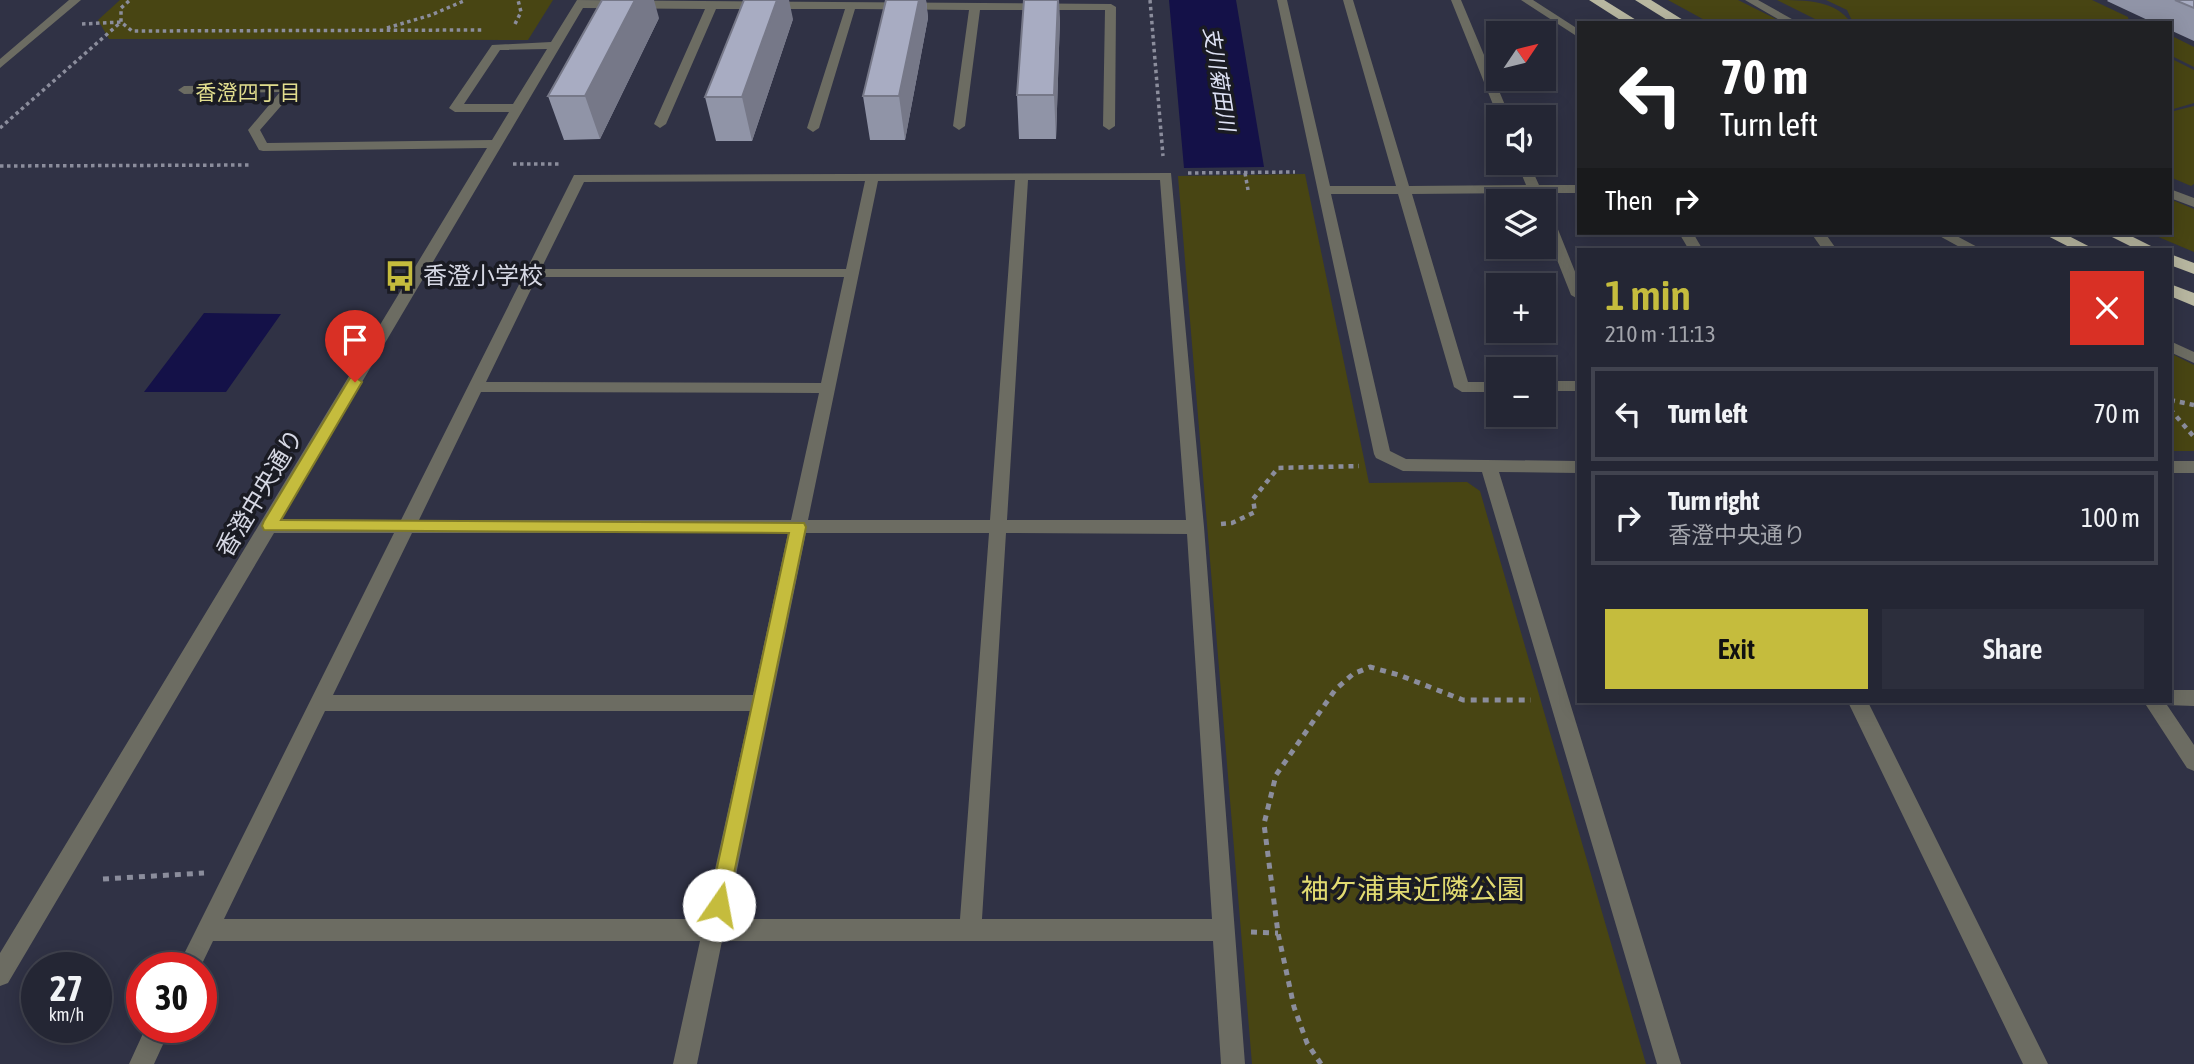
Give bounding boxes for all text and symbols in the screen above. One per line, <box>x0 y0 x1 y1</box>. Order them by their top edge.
north arrow <box>1486 21 1556 91</box>
map controls <box>1486 21 1556 427</box>
water label: 支川菊田川 <box>1200 25 1240 135</box>
text: 70 m <box>1720 48 1808 104</box>
icon: left <box>1605 49 1696 140</box>
district label: 香澄四丁目 <box>196 80 301 104</box>
button: sound <box>1486 105 1556 175</box>
text: Turn left <box>1720 106 1818 143</box>
icon: right <box>1667 182 1705 220</box>
text: Then <box>1605 186 1653 216</box>
button: layers <box>1486 189 1556 259</box>
bus stop icon: 香澄小学校 <box>383 259 417 293</box>
place label: 香澄小学校 <box>423 262 543 289</box>
text: 1 min <box>1605 271 1691 319</box>
button: close <box>2070 271 2144 345</box>
button: + <box>1486 273 1556 343</box>
pin <box>325 310 385 382</box>
icon: arrive <box>336 321 374 359</box>
text: 210 m · 11:13 <box>1605 321 1716 347</box>
button: − <box>1486 357 1556 427</box>
icon: left <box>1609 395 1647 433</box>
text: Turn left <box>1668 399 1748 429</box>
text: 70 m <box>2093 399 2140 429</box>
street label: 香澄中央通り <box>211 424 308 561</box>
text: Turn right <box>1668 486 1759 516</box>
icon: right <box>1609 499 1647 537</box>
text: 100 m <box>2081 503 2140 533</box>
text: 香澄中央通り <box>1668 522 1806 548</box>
button: Exit <box>1605 609 1868 689</box>
button: Share <box>1882 609 2144 689</box>
position arrow <box>682 868 756 942</box>
park label: 袖ケ浦東近隣公園 <box>1301 873 1525 905</box>
speed limit sign: 30 <box>126 952 217 1043</box>
text: 27 <box>50 968 83 1008</box>
text: km/h <box>49 1004 84 1025</box>

